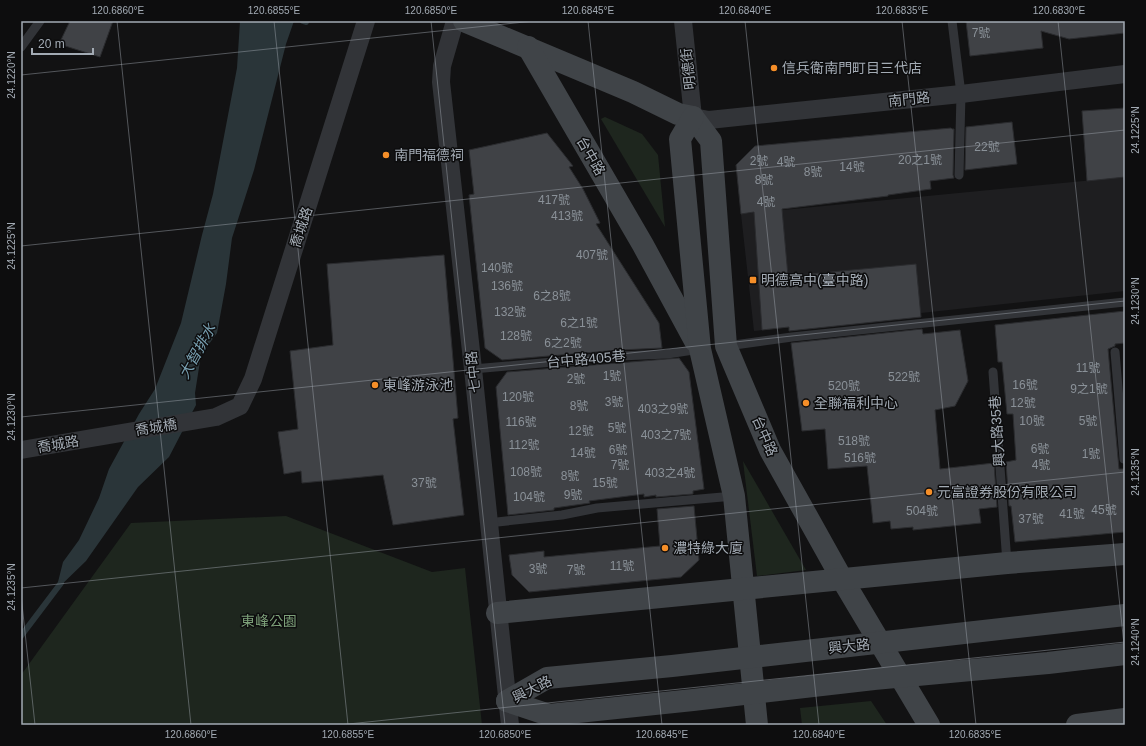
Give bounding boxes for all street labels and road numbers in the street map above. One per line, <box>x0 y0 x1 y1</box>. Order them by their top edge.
street label: 明德街 <box>678 47 698 91</box>
street label: 南門路 <box>887 89 931 109</box>
street label: 台中路 <box>574 134 608 178</box>
street label: 喬城路 <box>287 205 315 249</box>
street label: 台中路405巷 <box>546 348 626 370</box>
street label: 七中路 <box>463 350 483 394</box>
street label: 興大路35巷 <box>987 395 1007 467</box>
street label: 台中路 <box>749 414 781 458</box>
street label: 喬城橋 <box>134 416 178 438</box>
street label: 喬城路 <box>36 432 80 456</box>
street label: 興大路 <box>827 636 871 656</box>
street label: 興大路 <box>510 672 554 706</box>

